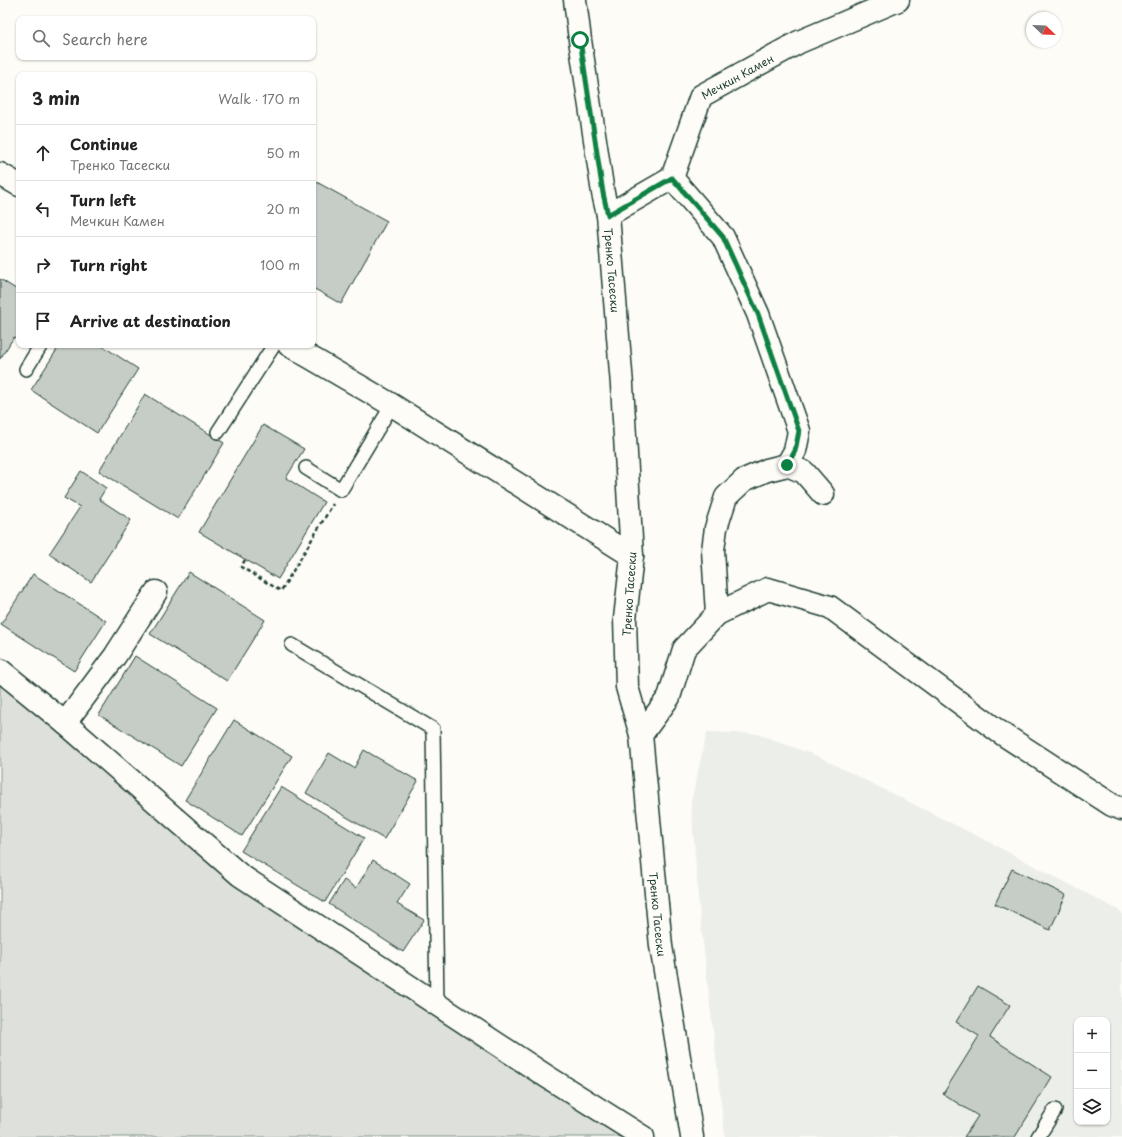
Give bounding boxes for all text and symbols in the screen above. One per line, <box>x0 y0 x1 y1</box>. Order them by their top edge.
north arrow <box>1026 12 1062 48</box>
search box <box>16 16 316 60</box>
icon: search <box>30 27 52 49</box>
text: Search here <box>62 27 148 50</box>
route start <box>571 31 589 49</box>
street label: Мечкин Камен <box>698 49 776 103</box>
text: 3 min <box>32 85 80 111</box>
text: Walk · 170 m <box>218 89 300 108</box>
text: Continue <box>70 132 138 155</box>
icon: ahead <box>32 142 54 164</box>
text: 50 m <box>266 143 300 162</box>
text: Тренко Тасески <box>70 155 170 174</box>
text: Turn left <box>70 188 136 211</box>
icon: left <box>32 198 54 220</box>
text: 20 m <box>266 199 300 218</box>
text: Мечкин Камен <box>70 211 165 230</box>
street label: Тренко Тасески <box>601 227 624 313</box>
text: Turn right <box>70 253 147 276</box>
icon: right <box>32 254 54 276</box>
text: 100 m <box>260 255 300 274</box>
text: Arrive at destination <box>70 309 231 332</box>
icon: arrive <box>32 310 54 332</box>
route end <box>778 456 796 474</box>
street label: Тренко Тасески <box>618 551 640 637</box>
street label: Тренко Тасески <box>646 871 671 958</box>
map controls <box>1074 1017 1110 1125</box>
button: + <box>1074 1017 1110 1053</box>
button: − <box>1074 1053 1110 1089</box>
button: layers <box>1074 1089 1110 1125</box>

